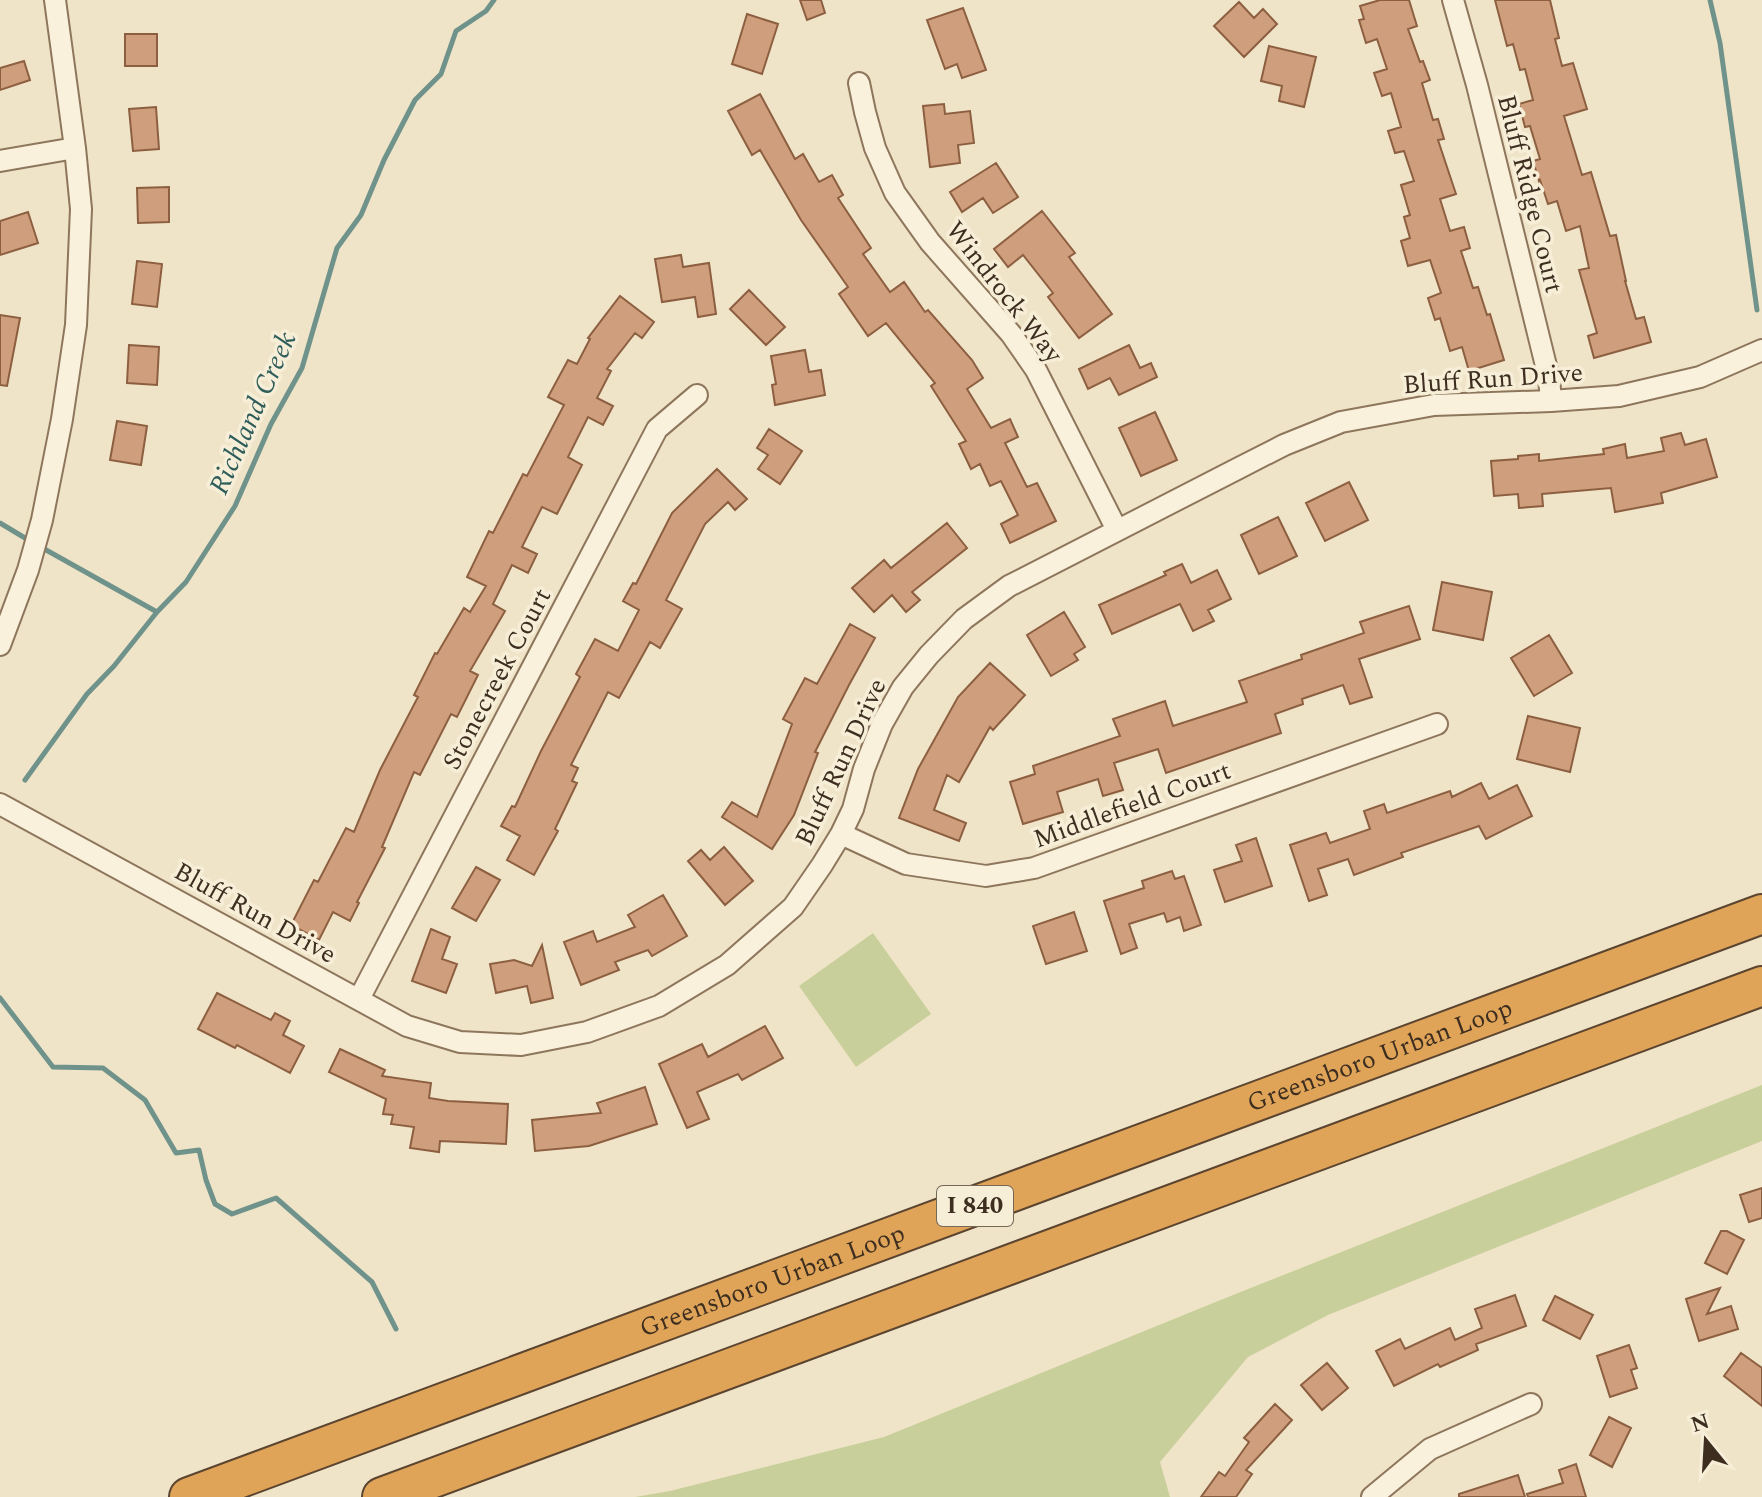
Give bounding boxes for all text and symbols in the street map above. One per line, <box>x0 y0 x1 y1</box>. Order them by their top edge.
street label: Bluff Ridge Court <box>1486 91 1574 297</box>
street label: Windrock Way <box>936 212 1073 373</box>
water label: Richland Creek <box>198 325 308 501</box>
street label: Bluff Run Drive <box>1402 353 1584 405</box>
street label: Stonecreek Court <box>432 581 562 777</box>
street label: Bluff Run Drive <box>785 672 897 852</box>
street label: Middlefield Court <box>1028 751 1236 859</box>
street label: Bluff Run Drive <box>166 852 344 974</box>
street label: Greensboro Urban Loop <box>1241 988 1518 1123</box>
road number: I 840 <box>937 1186 1013 1226</box>
street label: Greensboro Urban Loop <box>634 1213 911 1348</box>
north arrow <box>1666 1401 1746 1481</box>
text: N <box>1687 1405 1714 1442</box>

